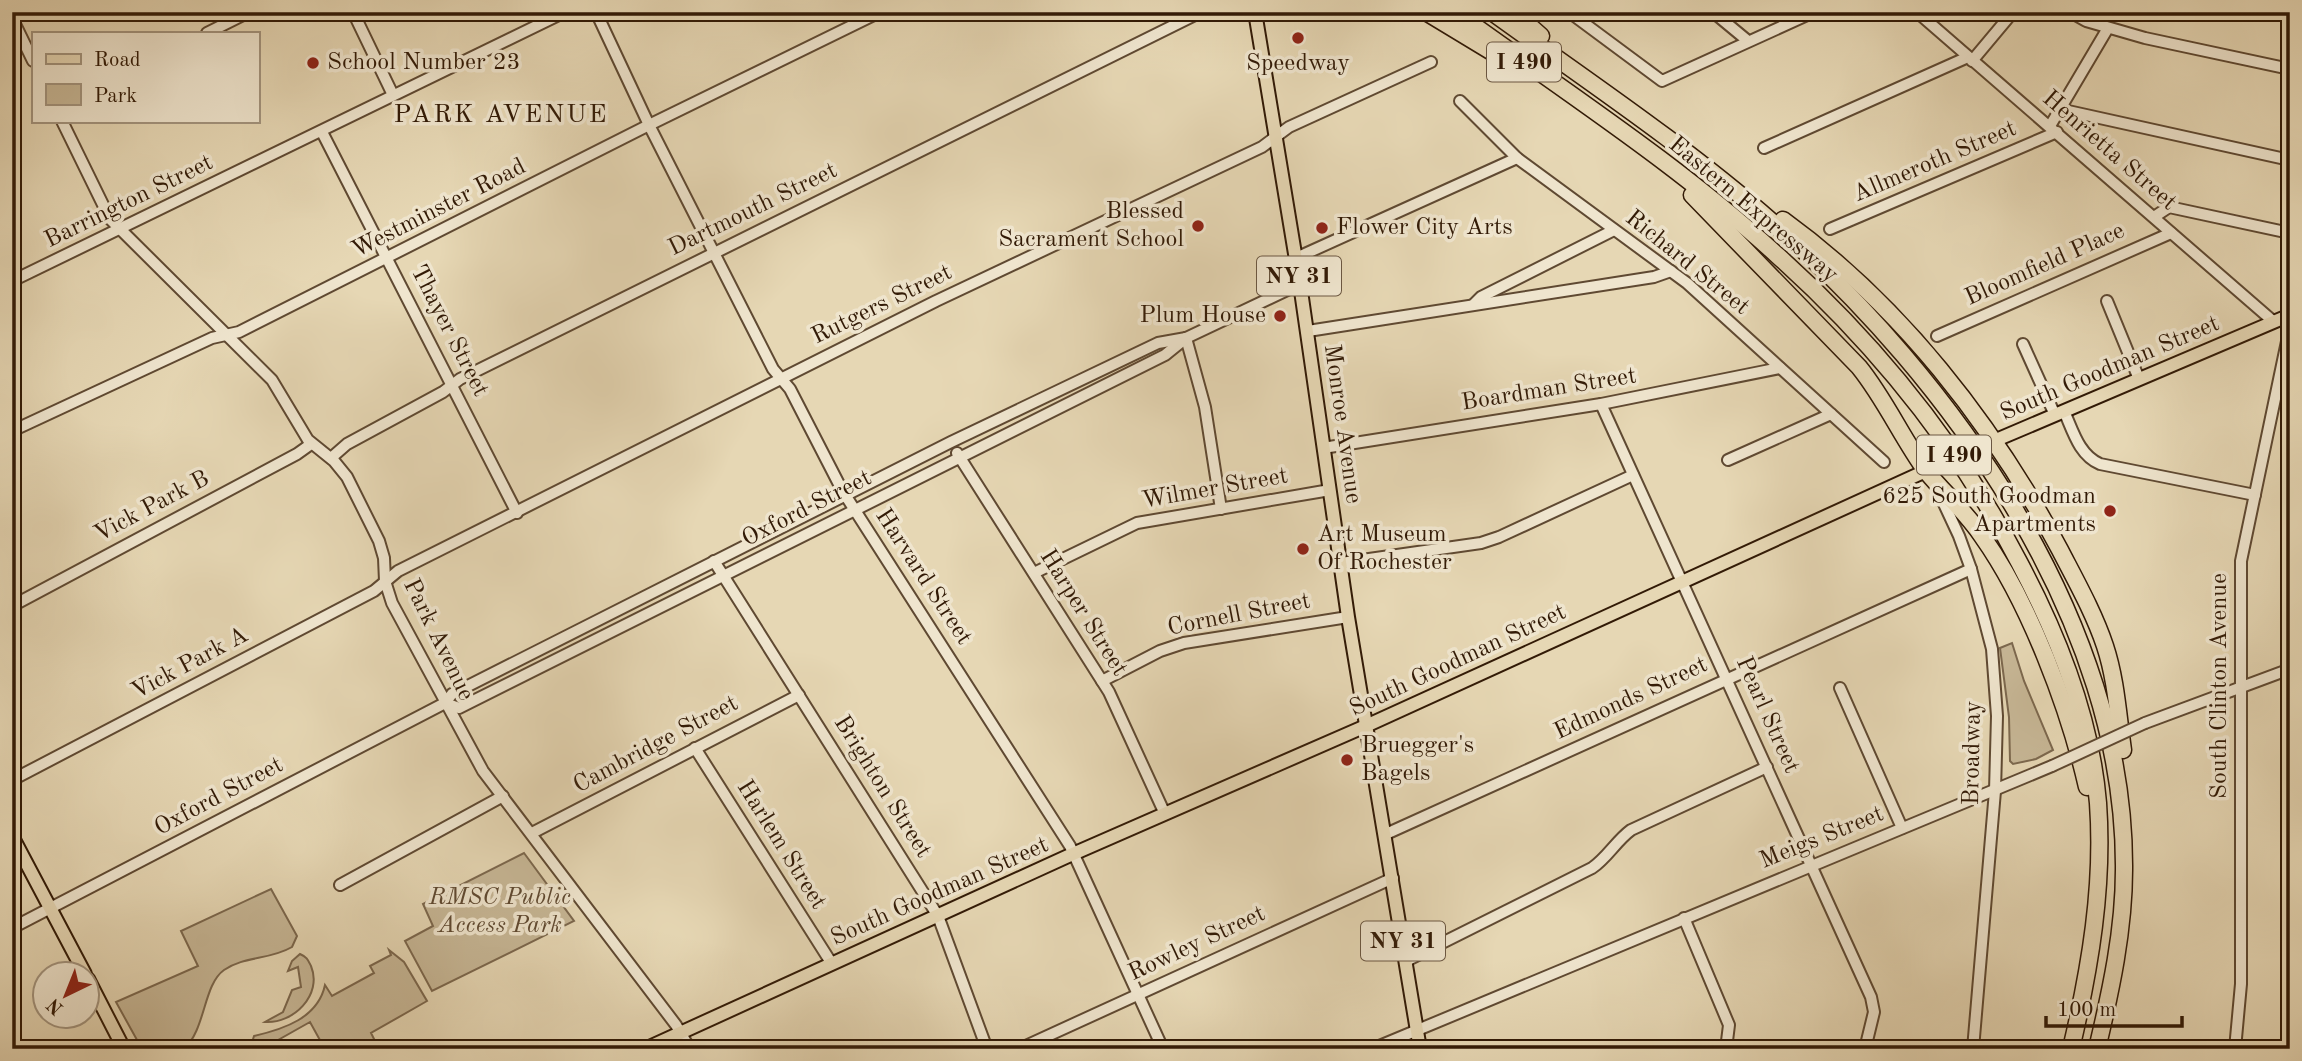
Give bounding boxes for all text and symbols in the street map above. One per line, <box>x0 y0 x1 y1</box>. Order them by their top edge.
marker: Speedway <box>1290 30 1306 46</box>
legend <box>32 32 259 122</box>
road number: I 490 <box>1487 43 1561 82</box>
text: Road <box>94 50 141 71</box>
place label: School Number 23 <box>327 51 521 75</box>
place label: Speedway <box>1246 52 1350 76</box>
marker: School Number 23 <box>305 55 321 71</box>
text: Park <box>94 86 137 107</box>
street label: Henrietta Street <box>2037 86 2181 216</box>
district label: PARK AVENUE <box>393 102 609 128</box>
street label: Allmeroth Street <box>1850 117 2020 207</box>
street label: Eastern Expressway <box>1664 132 1843 288</box>
street label: Barrington Street <box>41 151 217 253</box>
street label: Westminster Road <box>348 155 530 263</box>
street label: Dartmouth Street <box>665 159 841 261</box>
place label: Blessed Sacrament School <box>998 200 1184 252</box>
street label: Richard Street <box>1620 206 1754 320</box>
place label: Flower City Arts <box>1336 216 1513 240</box>
marker: Blessed Sacrament School <box>1190 218 1206 234</box>
street label: Bloomfield Place <box>1962 219 2128 311</box>
marker: Flower City Arts <box>1314 220 1330 236</box>
road number: NY 31 <box>1257 256 1341 296</box>
street label: Thayer Street <box>406 261 492 401</box>
street label: Rutgers Street <box>808 261 956 349</box>
place label: Plum House <box>1140 304 1266 328</box>
marker: Plum House <box>1272 308 1288 324</box>
street label: South Goodman Street <box>1997 312 2223 426</box>
street label: Monroe Avenue <box>1319 343 1365 505</box>
street label: Boardman Street <box>1460 364 1638 416</box>
road number: I 490 <box>1917 436 1991 475</box>
street label: Wilmer Street <box>1140 464 1290 514</box>
street label: Oxford Street <box>738 466 876 552</box>
street label: Vick Park B <box>91 467 213 547</box>
place label: 625 South Goodman Apartments <box>1882 485 2096 537</box>
marker: 625 South Goodman Apartments <box>2102 503 2118 519</box>
street label: Harvard Street <box>870 505 976 649</box>
place label: Art Museum Of Rochester <box>1317 523 1452 575</box>
marker: Art Museum Of Rochester <box>1295 541 1311 557</box>
street label: Harper Street <box>1035 545 1131 681</box>
street label: South Clinton Avenue <box>2208 573 2232 799</box>
street label: Park Avenue <box>398 575 478 705</box>
street label: Cornell Street <box>1165 589 1313 641</box>
street label: South Goodman Street <box>1346 600 1570 722</box>
street label: Vick Park A <box>128 623 252 705</box>
street label: Edmonds Street <box>1551 653 1711 745</box>
street label: Pearl Street <box>1731 653 1803 777</box>
street label: Cambridge Street <box>570 692 742 798</box>
street label: Broadway <box>1960 700 1986 806</box>
street label: Brighton Street <box>829 712 935 862</box>
place label: Bruegger's Bagels <box>1361 734 1474 786</box>
marker: Bruegger's Bagels <box>1339 752 1355 768</box>
street label: Oxford Street <box>151 753 287 841</box>
street label: Harlem Street <box>732 776 830 914</box>
street label: Meigs Street <box>1757 802 1887 874</box>
street label: South Goodman Street <box>828 833 1052 951</box>
park label: RMSC Public Access Park <box>428 886 571 938</box>
street label: Rowley Street <box>1125 902 1269 986</box>
road number: NY 31 <box>1361 922 1445 960</box>
north arrow <box>32 960 102 1030</box>
scale bar <box>2046 984 2183 1028</box>
text: N <box>44 993 68 1018</box>
text: 100 m <box>2057 1000 2116 1021</box>

